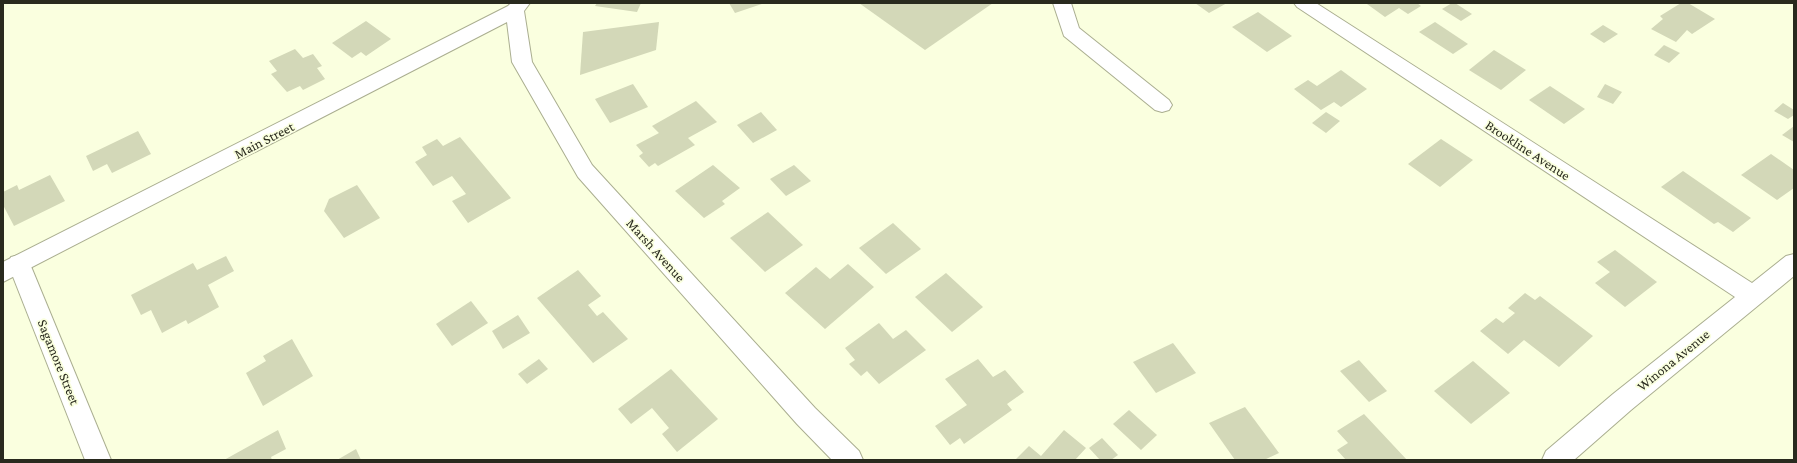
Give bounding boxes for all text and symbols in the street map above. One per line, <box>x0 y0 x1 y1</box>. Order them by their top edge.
street label: Brookline Avenue <box>1483 117 1573 183</box>
street label: Main Street <box>232 118 297 162</box>
street label: Marsh Avenue <box>623 215 689 285</box>
street label: Sagamore Street <box>35 317 84 407</box>
street label: Winona Avenue <box>1634 326 1712 394</box>

